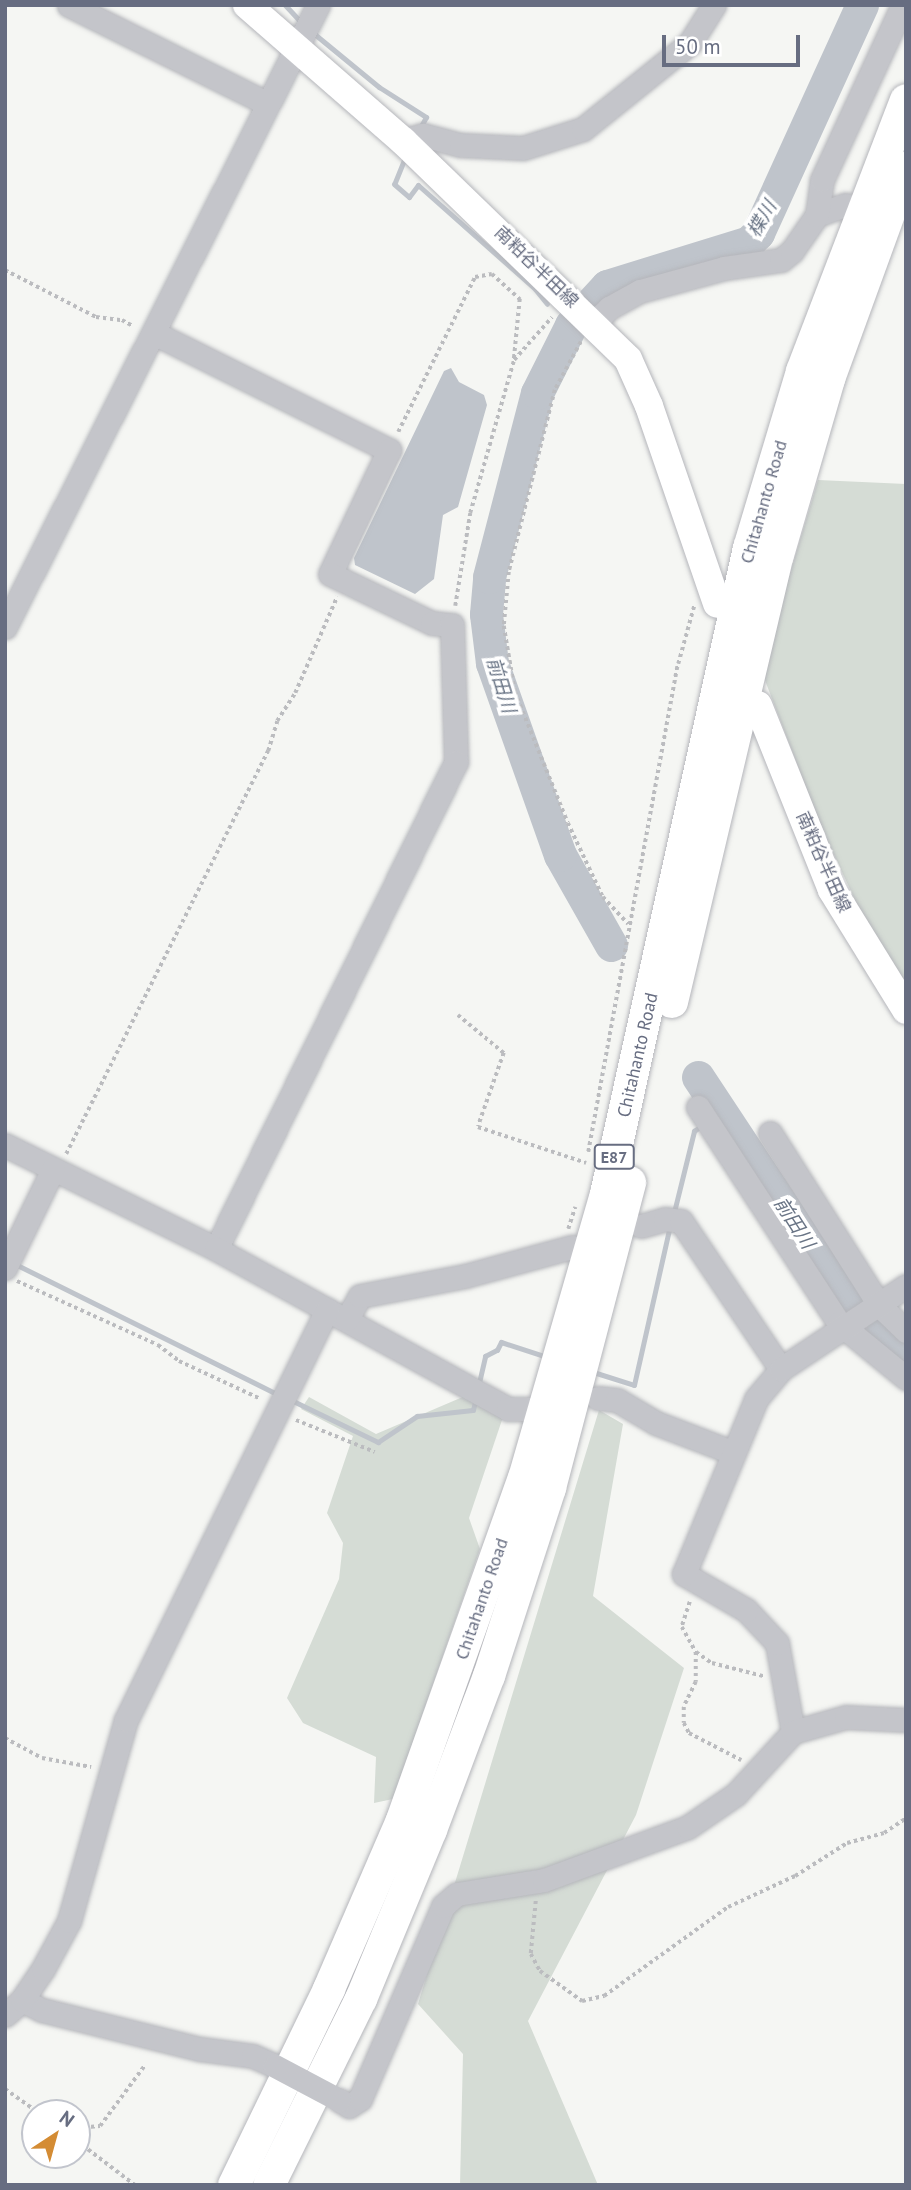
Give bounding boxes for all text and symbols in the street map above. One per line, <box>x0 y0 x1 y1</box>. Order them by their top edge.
scale bar <box>666 21 804 65</box>
text: 50 m <box>675 33 721 60</box>
water label: 楪川 <box>743 197 781 241</box>
street label: 南粕谷半田線 <box>490 222 582 312</box>
street label: Chitahanto Road <box>736 438 792 566</box>
water label: 前田川 <box>482 654 520 716</box>
street label: 南粕谷半田線 <box>791 808 855 916</box>
street label: Chitahanto Road <box>613 991 663 1119</box>
road number: E87 <box>593 1144 635 1170</box>
water label: 前田川 <box>769 1193 819 1253</box>
street label: Chitahanto Road <box>451 1535 513 1663</box>
north arrow <box>21 2099 91 2169</box>
text: N <box>55 2105 79 2132</box>

